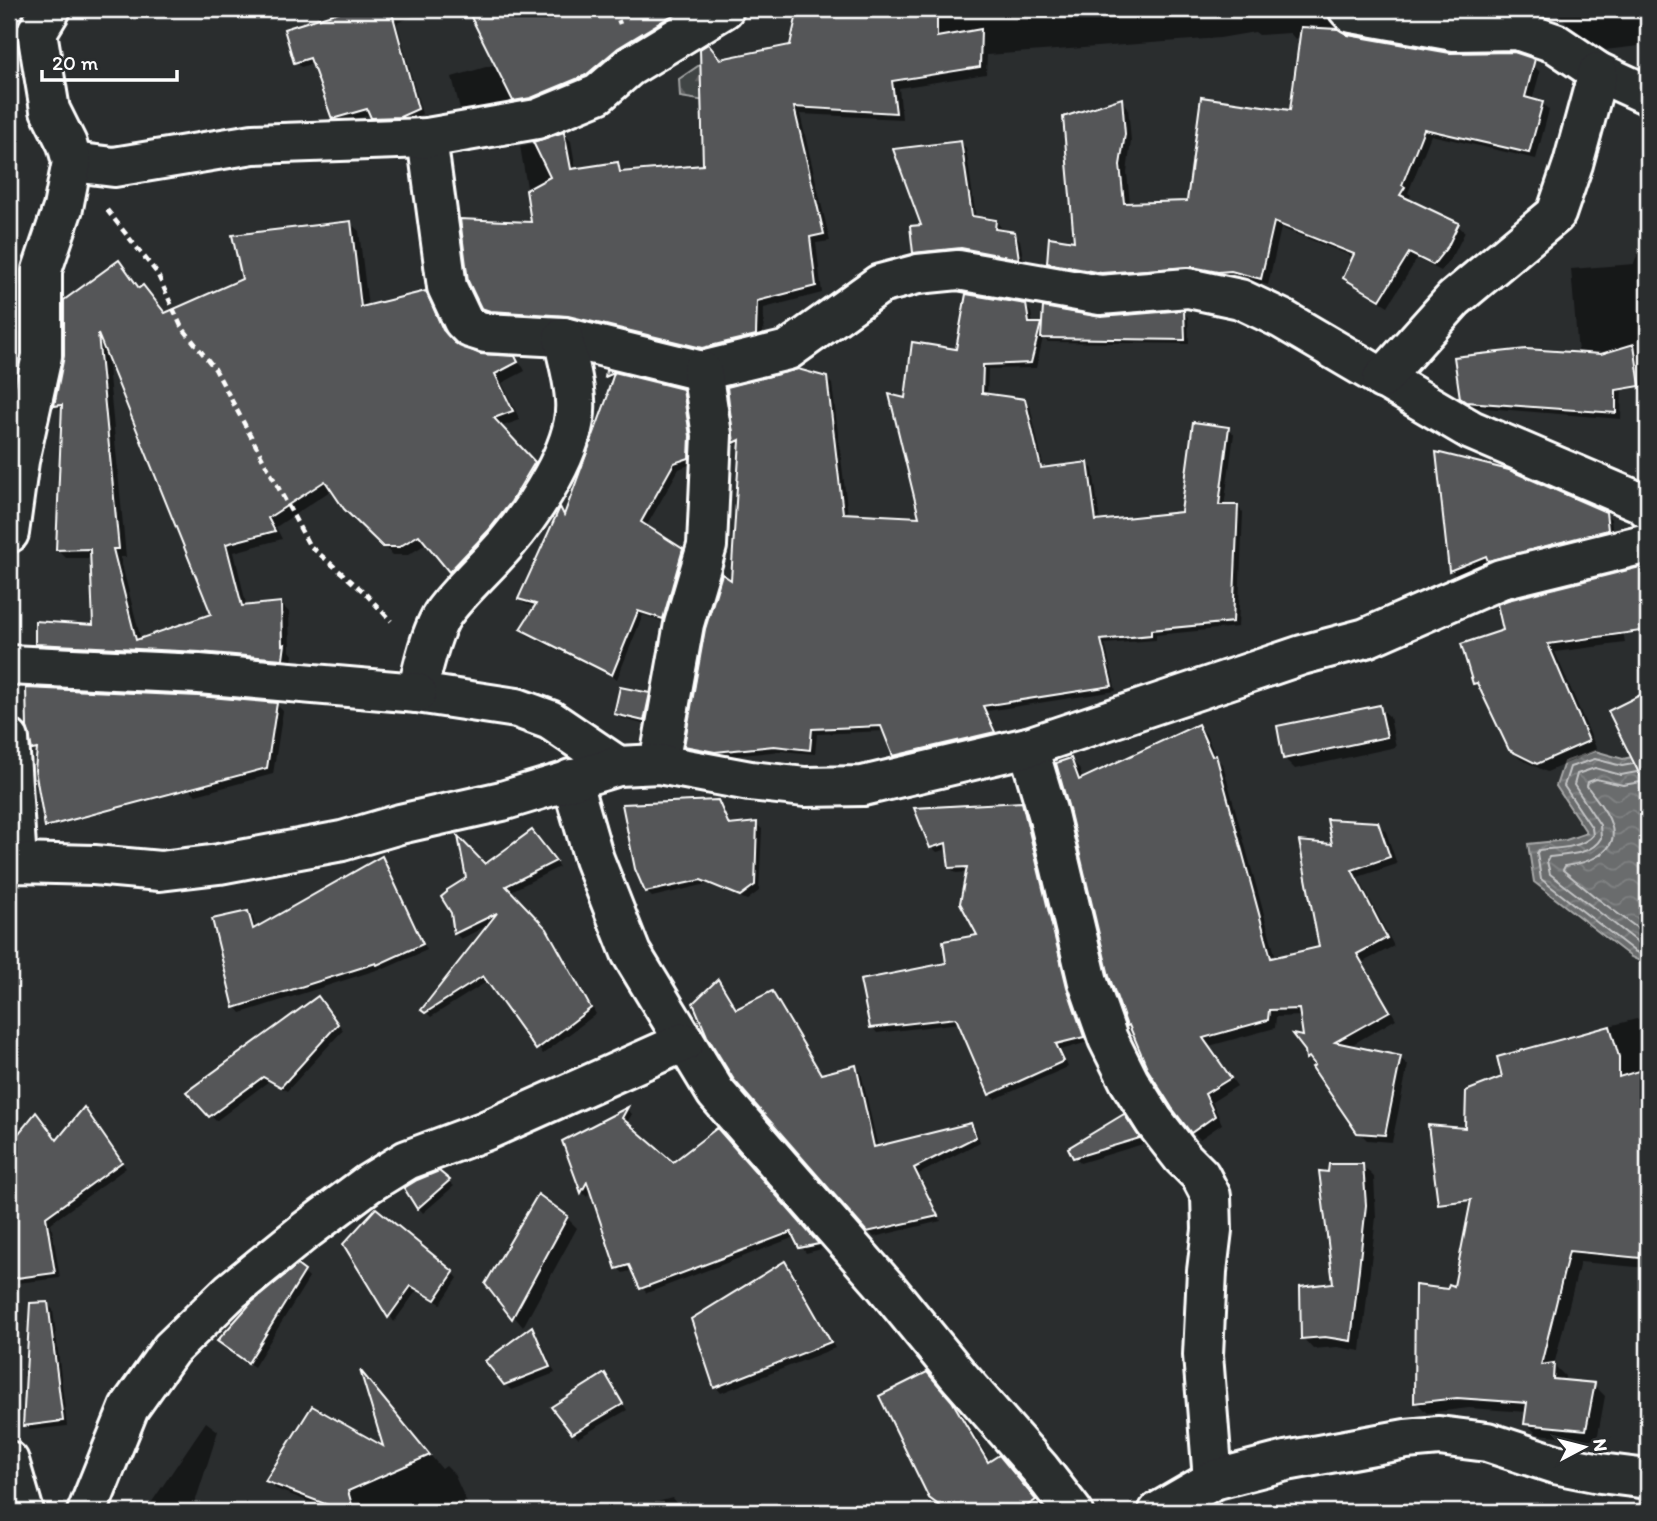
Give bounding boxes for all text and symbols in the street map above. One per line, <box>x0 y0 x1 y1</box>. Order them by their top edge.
scale bar <box>42 38 177 82</box>
text: 20 m <box>52 50 99 75</box>
north arrow <box>1548 1412 1618 1482</box>
text: N <box>1588 1437 1613 1453</box>

